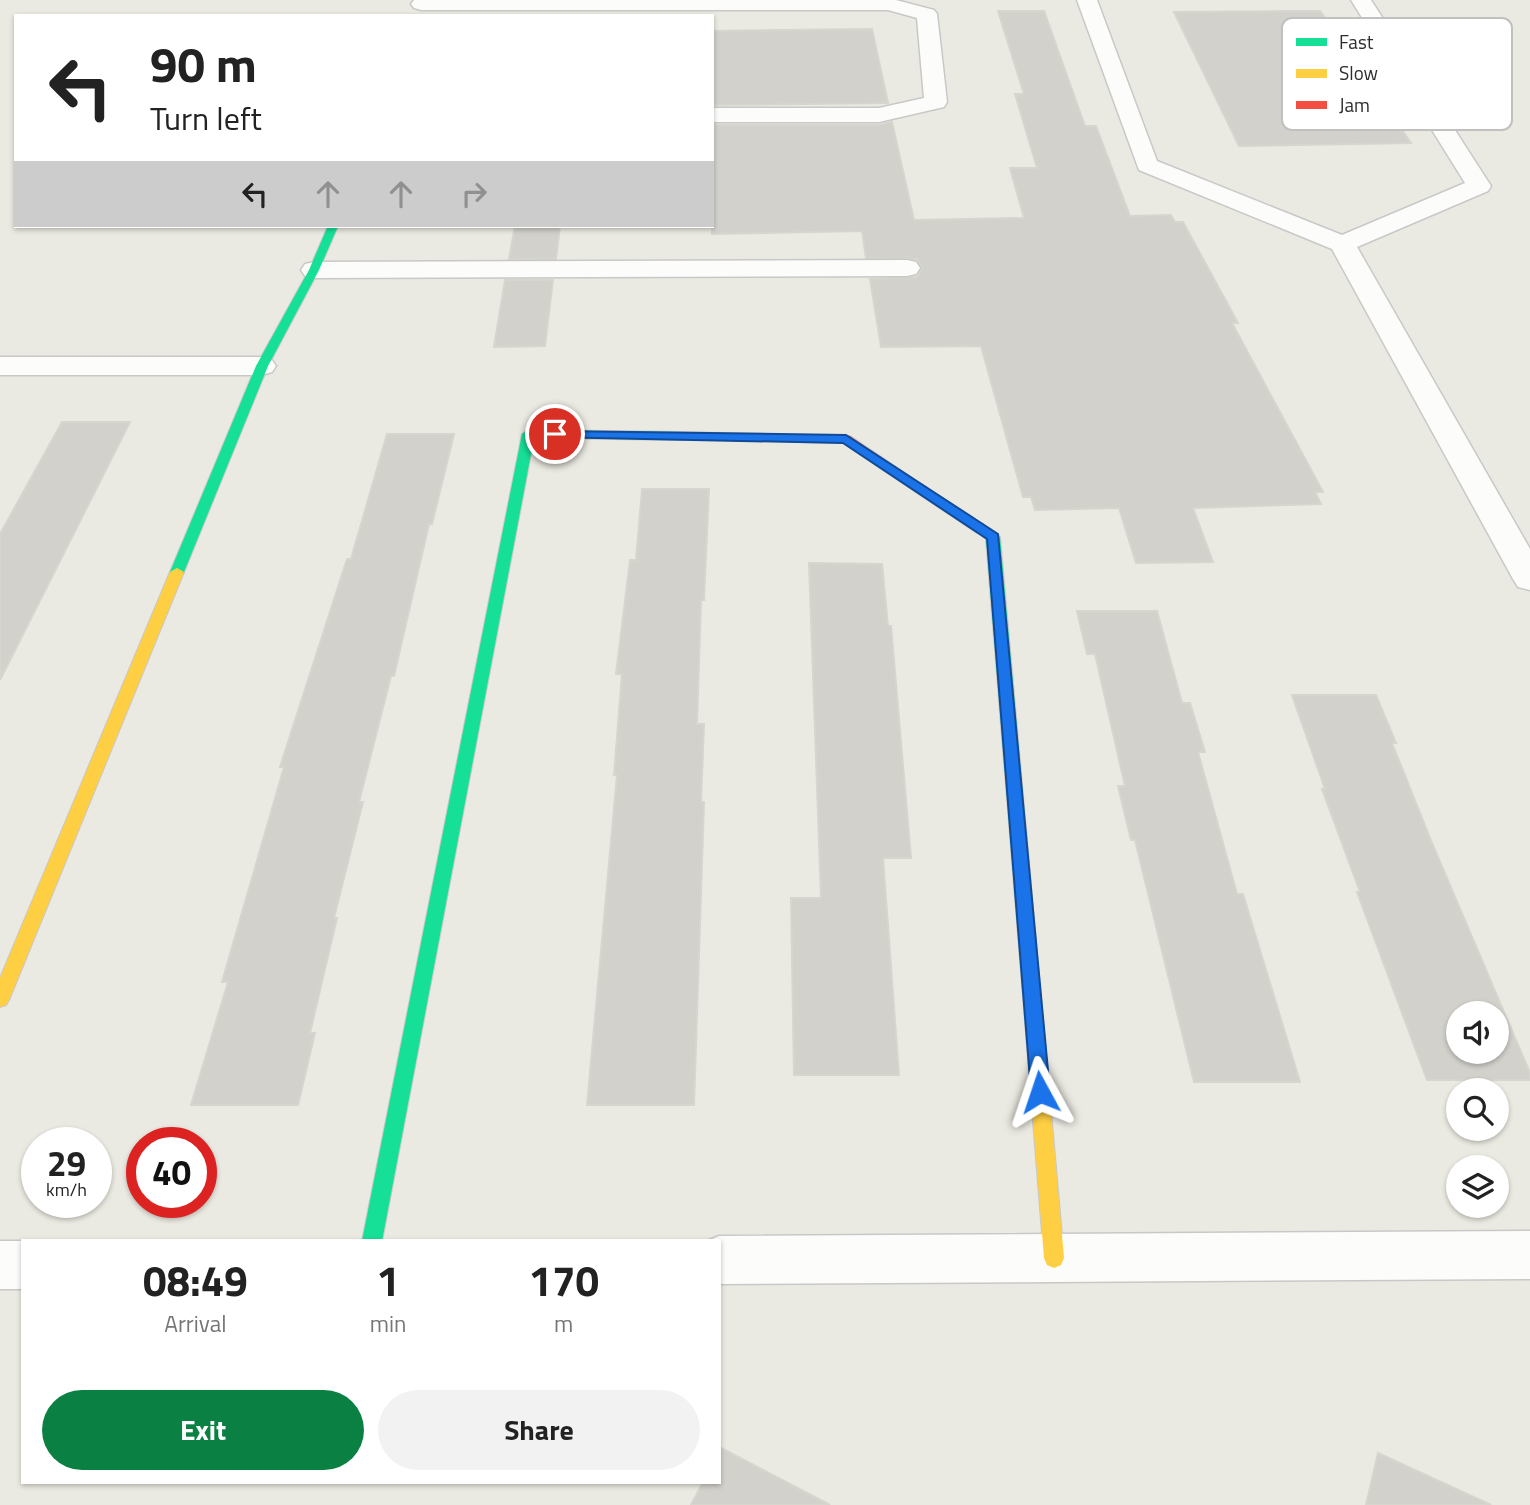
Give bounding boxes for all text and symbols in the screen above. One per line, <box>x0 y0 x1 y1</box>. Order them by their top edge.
legend <box>1282 18 1512 130</box>
text: 90 m <box>150 26 257 101</box>
text: Fast <box>1339 27 1374 56</box>
icon: left <box>35 42 126 133</box>
text: Slow <box>1339 58 1378 87</box>
text: Jam <box>1339 90 1370 119</box>
text: Turn left <box>150 94 262 142</box>
icon: left <box>236 175 274 213</box>
icon: ahead <box>309 175 347 213</box>
icon: ahead <box>382 175 420 213</box>
icon: right <box>455 175 493 213</box>
pin <box>525 404 585 464</box>
icon: arrive <box>536 415 574 453</box>
map controls <box>1446 1001 1509 1218</box>
button: sound <box>1446 1001 1509 1064</box>
position arrow <box>1003 1055 1077 1129</box>
button: search <box>1446 1078 1509 1141</box>
speed limit sign: 40 <box>126 1127 217 1218</box>
text: 29 <box>47 1136 86 1190</box>
button: layers <box>1446 1155 1509 1218</box>
text: km/h <box>46 1176 87 1203</box>
text: 08:49 <box>143 1248 248 1312</box>
text: 1 <box>376 1248 400 1312</box>
text: 170 <box>528 1248 599 1312</box>
text: Arrival <box>164 1306 227 1341</box>
text: min <box>370 1306 406 1341</box>
text: m <box>554 1306 573 1341</box>
button: Exit <box>42 1390 364 1470</box>
button: Share <box>378 1390 700 1470</box>

